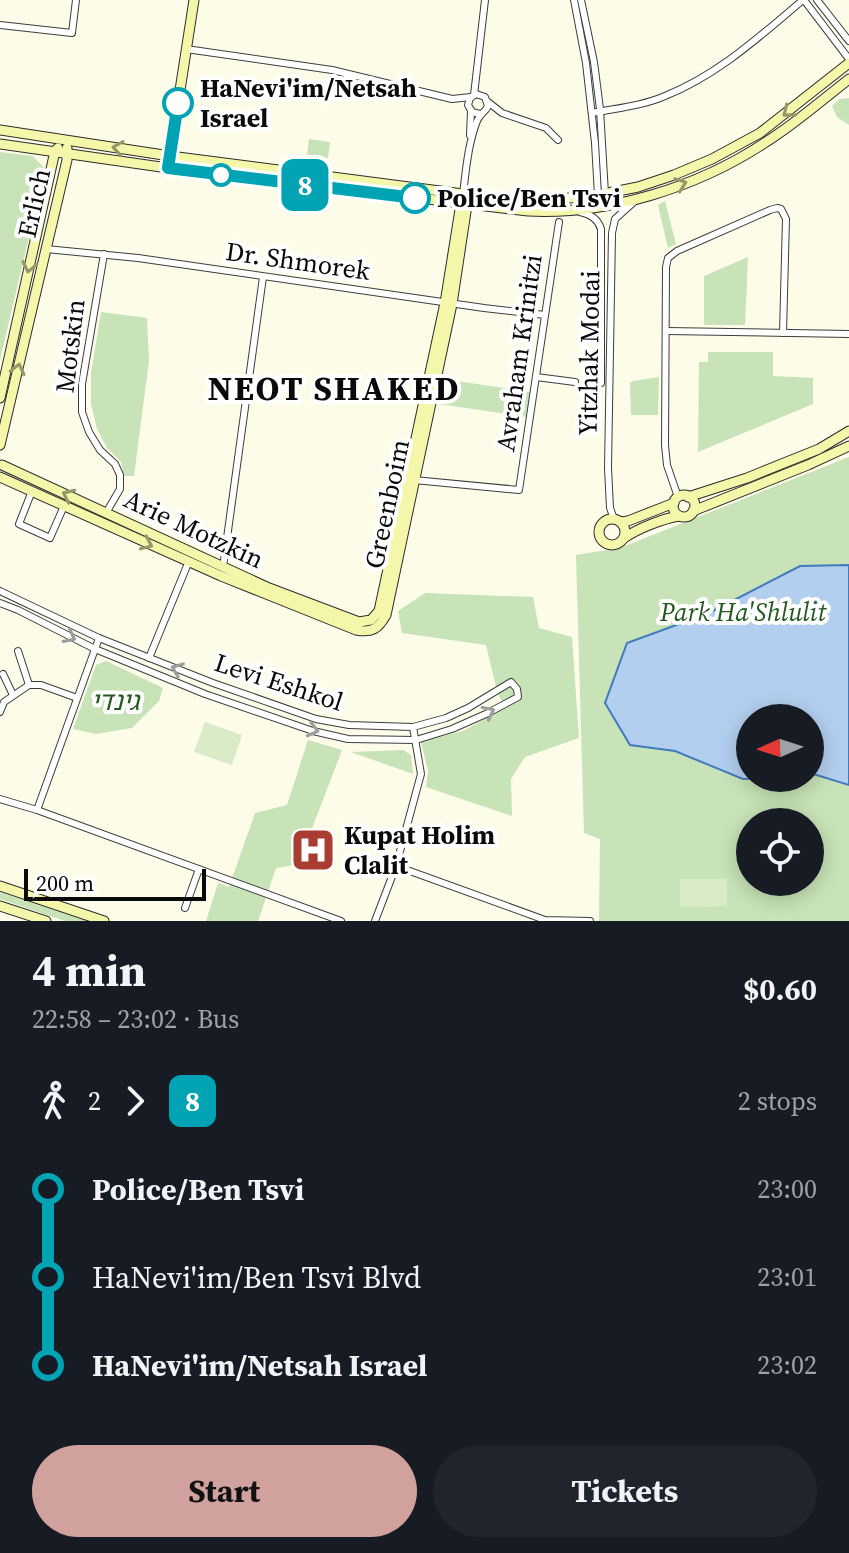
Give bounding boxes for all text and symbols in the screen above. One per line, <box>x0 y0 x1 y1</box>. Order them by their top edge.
place label: HaNevi'im/Netsah Israel <box>200 70 417 136</box>
marker: HaNevi'im/Netsah Israel <box>163 88 193 118</box>
one-way arrow <box>783 102 797 117</box>
one-way arrow <box>111 140 124 157</box>
line badge: 8 <box>279 159 331 211</box>
unlabelled marker <box>210 164 232 186</box>
street label: Erlich <box>9 165 59 241</box>
text: 8 <box>297 166 313 204</box>
one-way arrow <box>673 177 687 194</box>
place label: Police/Ben Tsvi <box>437 180 621 216</box>
marker: Police/Ben Tsvi <box>400 183 430 213</box>
street label: Dr. Shmorek <box>224 233 373 289</box>
street label: Avraham Krinitzi <box>487 252 551 454</box>
one-way arrow <box>21 260 38 274</box>
street label: Yitzhak Modai <box>570 270 608 436</box>
street label: Motskin <box>46 297 94 395</box>
one-way arrow <box>9 363 26 376</box>
district label: NEOT SHAKED <box>207 365 461 411</box>
street label: Greenboim <box>356 436 418 572</box>
street label: Arie Motzkin <box>118 481 270 577</box>
one-way arrow <box>62 489 76 505</box>
one-way arrow <box>139 534 154 550</box>
park label: Park Ha'Shlulit <box>659 594 828 630</box>
one-way arrow <box>62 627 77 642</box>
street label: Levi Eshkol <box>210 644 348 720</box>
one-way arrow <box>171 662 185 679</box>
park label: גינדי <box>91 683 141 719</box>
north arrow <box>736 704 824 792</box>
map controls <box>736 704 824 896</box>
one-way arrow <box>480 706 495 722</box>
one-way arrow <box>305 721 319 737</box>
button: locate <box>736 808 824 896</box>
place label: Kupat Holim Clalit <box>344 817 496 883</box>
hospital icon: Kupat Holim Clalit <box>289 826 337 874</box>
scale bar <box>24 865 206 901</box>
text: 200 m <box>36 868 94 898</box>
text: 4 min <box>32 940 146 1001</box>
text: $0.60 <box>743 969 817 1010</box>
text: 22:58 – 23:02 · Bus <box>32 1001 239 1037</box>
icon: walk <box>32 1079 76 1123</box>
icon: forward <box>113 1079 157 1123</box>
text: 8 <box>185 1082 200 1120</box>
text: 2 <box>88 1083 101 1119</box>
text: 2 stops <box>738 1083 817 1119</box>
text: Police/Ben Tsvi <box>92 1169 304 1210</box>
text: 23:00 <box>757 1171 817 1207</box>
text: HaNevi'im/Ben Tsvi Blvd <box>92 1257 421 1298</box>
text: 23:01 <box>757 1259 817 1295</box>
text: HaNevi'im/Netsah Israel <box>92 1345 427 1386</box>
text: 23:02 <box>757 1347 817 1383</box>
button: Start <box>32 1445 417 1537</box>
button: Tickets <box>433 1445 817 1537</box>

